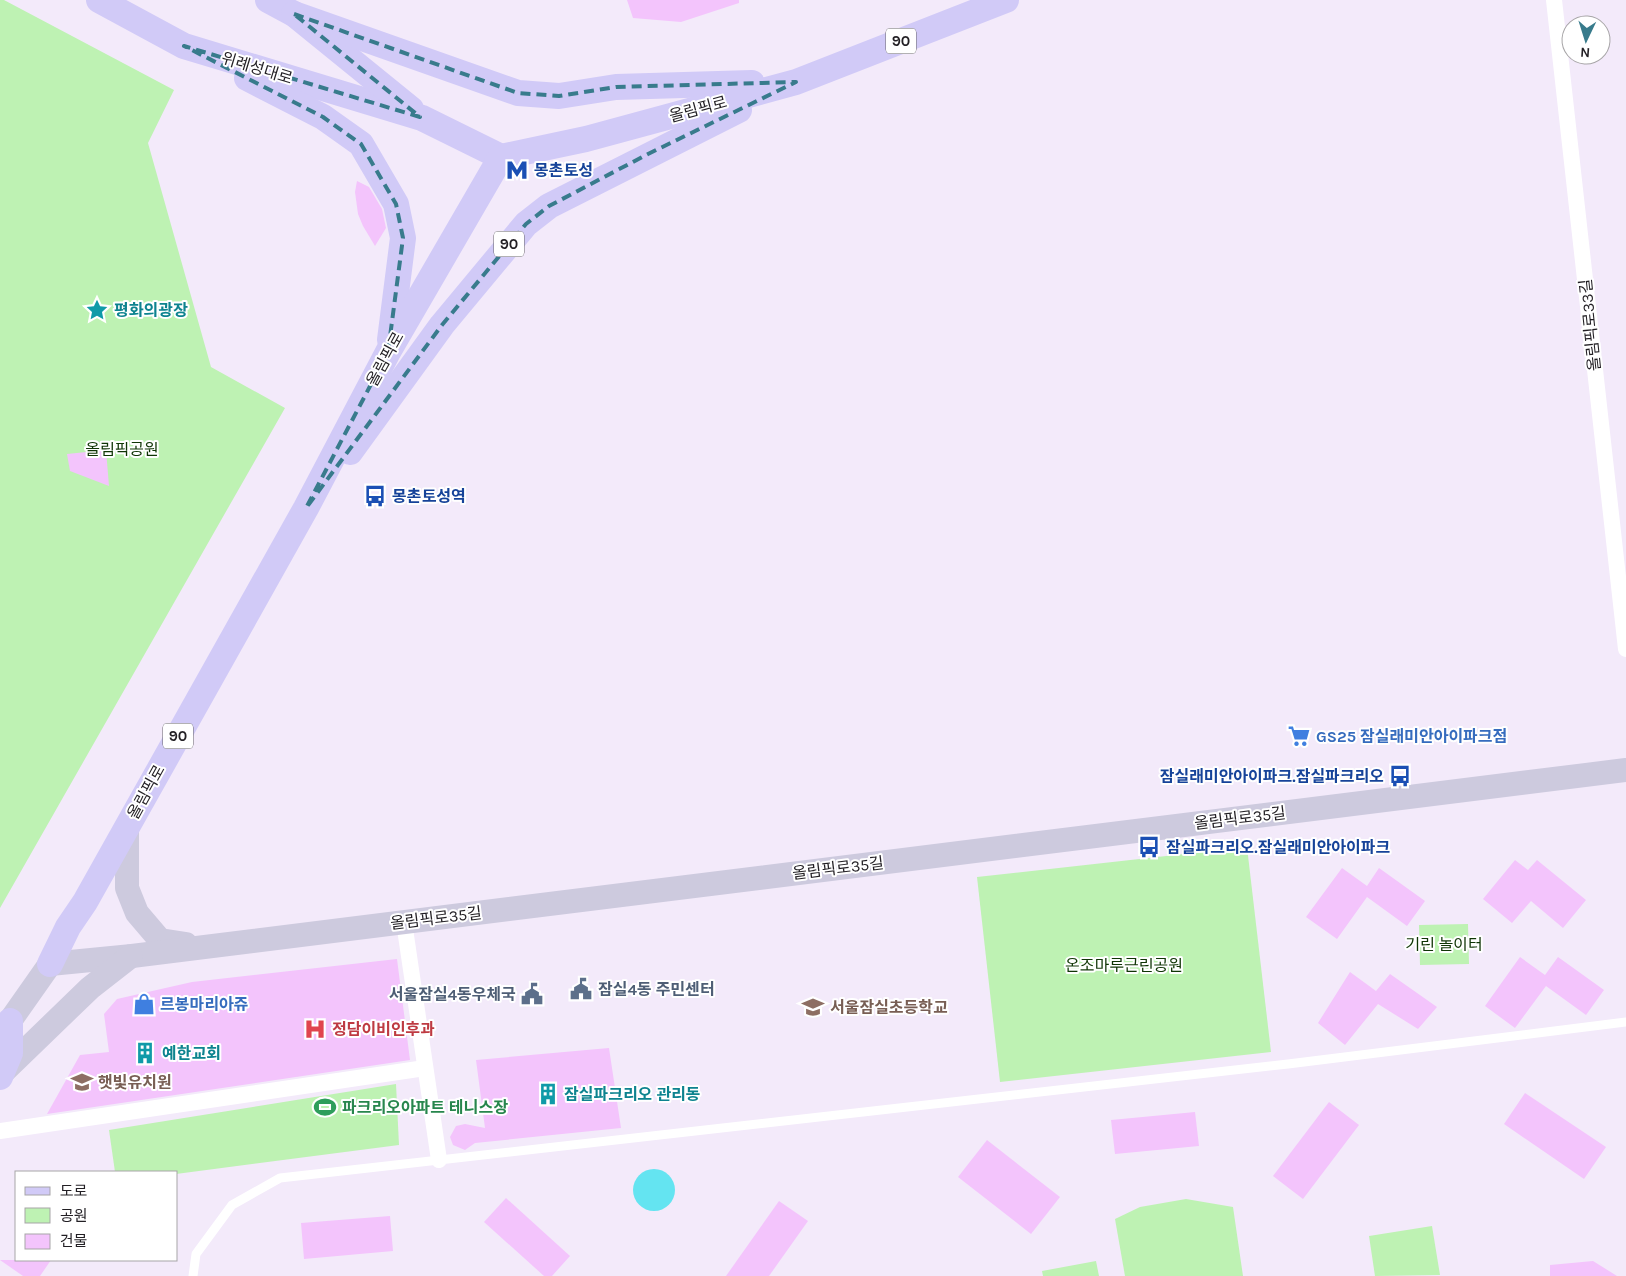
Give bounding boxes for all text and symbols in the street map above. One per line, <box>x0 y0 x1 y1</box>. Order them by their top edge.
north arrow <box>1561 15 1611 65</box>
road number: 90 <box>886 28 916 54</box>
text: N <box>1580 44 1591 61</box>
street label: 위례성대로 <box>219 48 295 88</box>
street label: 올림픽로 <box>667 92 729 126</box>
metro station icon: 몽촌토성 <box>504 157 530 183</box>
place label: 몽촌토성 <box>534 161 593 180</box>
road number: 90 <box>494 232 524 256</box>
street label: 올림픽로33길 <box>1576 278 1604 372</box>
place icon: 평화의광장 <box>84 297 110 323</box>
place label: 평화의광장 <box>114 301 188 320</box>
street label: 올림픽로 <box>362 328 408 389</box>
park label: 올림픽공원 <box>85 440 159 459</box>
bus stop icon: 몽촌토성역 <box>362 483 388 509</box>
place label: 몽촌토성역 <box>392 487 466 506</box>
supermarket icon: GS25 잠실래미안아이파크점 <box>1286 723 1312 749</box>
road number: 90 <box>163 724 193 748</box>
place label: GS25 잠실래미안아이파크점 <box>1316 727 1507 746</box>
street label: 올림픽로 <box>123 761 169 822</box>
bus stop icon: 잠실래미안아이파크.잠실파크리오 <box>1387 763 1413 789</box>
place label: 잠실래미안아이파크.잠실파크리오 <box>1160 767 1384 786</box>
street label: 올림픽로35길 <box>1193 803 1287 833</box>
bus stop icon: 잠실파크리오.잠실래미안아이파크 <box>1136 834 1162 860</box>
place label: 잠실파크리오.잠실래미안아이파크 <box>1166 838 1391 857</box>
street label: 올림픽로35길 <box>791 853 885 883</box>
street label: 올림픽로35길 <box>389 903 483 933</box>
park label: 기린 놀이터 <box>1405 935 1483 954</box>
park label: 온조마루근린공원 <box>1065 956 1183 975</box>
public building icon: 잠실4동 주민센터 <box>568 976 594 1002</box>
place label: 잠실4동 주민센터 <box>598 980 715 999</box>
public building icon: 서울잠실4동우체국 <box>519 981 545 1007</box>
place label: 서울잠실4동우체국 <box>389 985 516 1004</box>
shop icon: 르봉마리아쥬 <box>131 991 157 1017</box>
school or university icon: 서울잠실초등학교 <box>800 994 826 1020</box>
place label: 르봉마리아쥬 <box>160 995 249 1014</box>
place label: 서울잠실초등학교 <box>830 998 948 1017</box>
hospital icon: 정담이비인후과 <box>302 1016 328 1042</box>
place label: 정담이비인후과 <box>332 1020 435 1039</box>
building icon: 예한교회 <box>132 1040 158 1066</box>
place label: 예한교회 <box>162 1044 221 1063</box>
school or university icon: 햇빛유치원 <box>69 1069 95 1095</box>
place label: 햇빛유치원 <box>98 1073 172 1092</box>
building icon: 잠실파크리오 관리동 <box>535 1081 561 1107</box>
place label: 잠실파크리오 관리동 <box>564 1085 701 1104</box>
sports icon: 파크리오아파트 테니스장 <box>312 1094 338 1120</box>
place label: 파크리오아파트 테니스장 <box>342 1098 508 1117</box>
legend <box>15 1171 178 1261</box>
text: 도로 <box>60 1182 88 1200</box>
text: 공원 <box>60 1207 88 1225</box>
text: 건물 <box>60 1232 88 1250</box>

